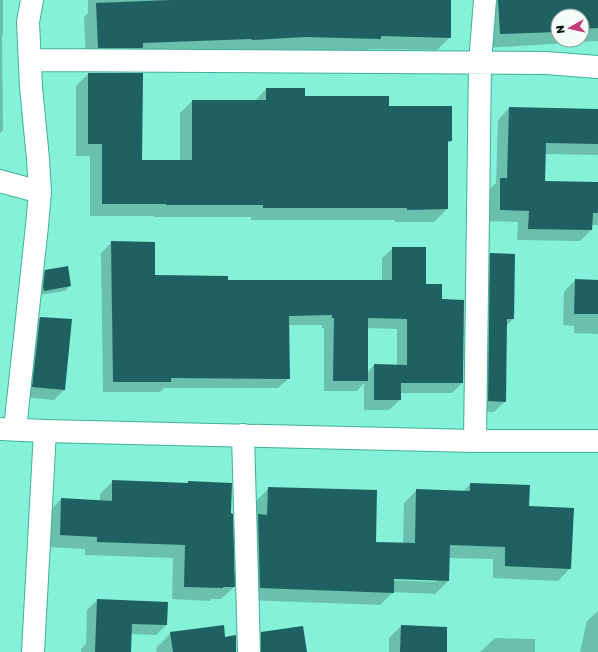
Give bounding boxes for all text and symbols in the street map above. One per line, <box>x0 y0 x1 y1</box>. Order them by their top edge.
north arrow <box>550 8 590 48</box>
text: N <box>553 24 567 35</box>

